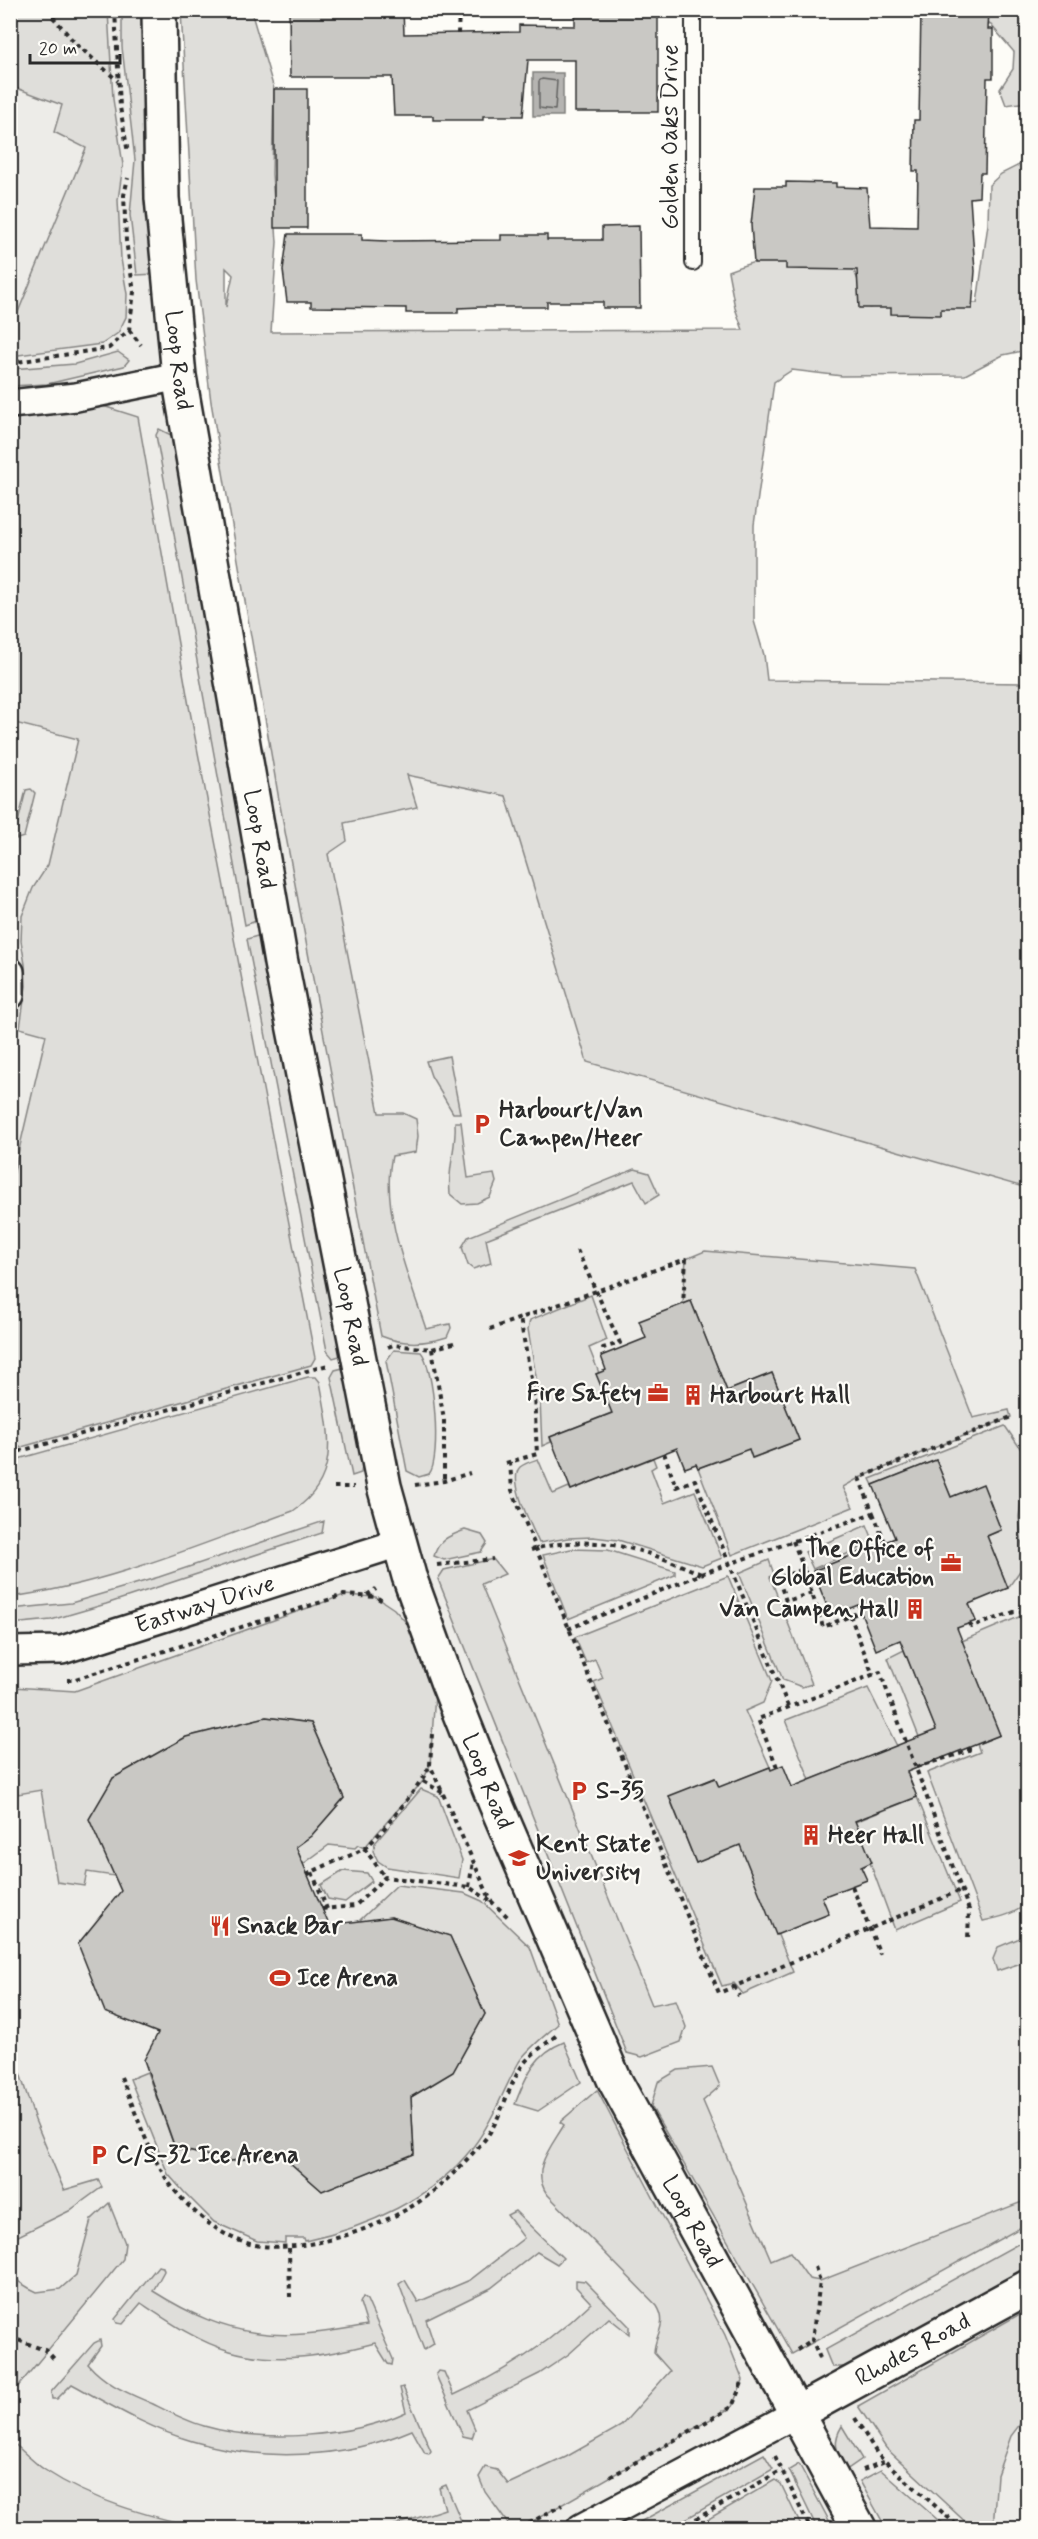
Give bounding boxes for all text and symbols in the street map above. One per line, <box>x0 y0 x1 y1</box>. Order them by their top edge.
scale bar <box>30 27 120 65</box>
text: 20 m <box>39 37 77 61</box>
street label: Golden Oaks Drive <box>655 44 686 230</box>
street label: Loop Road <box>157 309 200 412</box>
street label: Loop Road <box>236 787 283 891</box>
place label: Harbourt/Van Campen/Heer <box>499 1095 643 1154</box>
parking icon: Harbourt/Van Campen/Heer <box>470 1112 494 1136</box>
street label: Loop Road <box>326 1264 376 1369</box>
place label: Fire Safety <box>527 1378 641 1409</box>
place label: Harbourt Hall <box>710 1380 850 1411</box>
office icon: Fire Safety <box>646 1381 670 1405</box>
building icon: Harbourt Hall <box>681 1383 705 1407</box>
place label: The Office of Global Education <box>771 1534 935 1593</box>
office icon: The Office of Global Education <box>939 1551 963 1575</box>
street label: Eastway Drive <box>131 1568 279 1641</box>
place label: Van Campen Hall <box>719 1594 898 1625</box>
building icon: Van Campen Hall <box>903 1597 927 1621</box>
street label: Loop Road <box>454 1729 520 1834</box>
place label: S-35 <box>596 1776 644 1807</box>
parking icon: S-35 <box>567 1779 591 1803</box>
place label: Heer Hall <box>828 1820 924 1851</box>
building icon: Heer Hall <box>799 1823 823 1847</box>
place label: Kent State University <box>536 1829 651 1888</box>
school or university icon: Kent State University <box>507 1846 531 1870</box>
place label: Snack Bar <box>237 1911 343 1942</box>
restaurant icon: Snack Bar <box>208 1914 232 1938</box>
place label: Ice Arena <box>297 1963 398 1994</box>
sports icon: Ice Arena <box>268 1966 292 1990</box>
place label: C/S-32 Ice Arena <box>116 2140 299 2171</box>
parking icon: C/S-32 Ice Arena <box>87 2143 111 2167</box>
street label: Loop Road <box>654 2170 730 2273</box>
street label: Rhodes Road <box>850 2306 976 2394</box>

